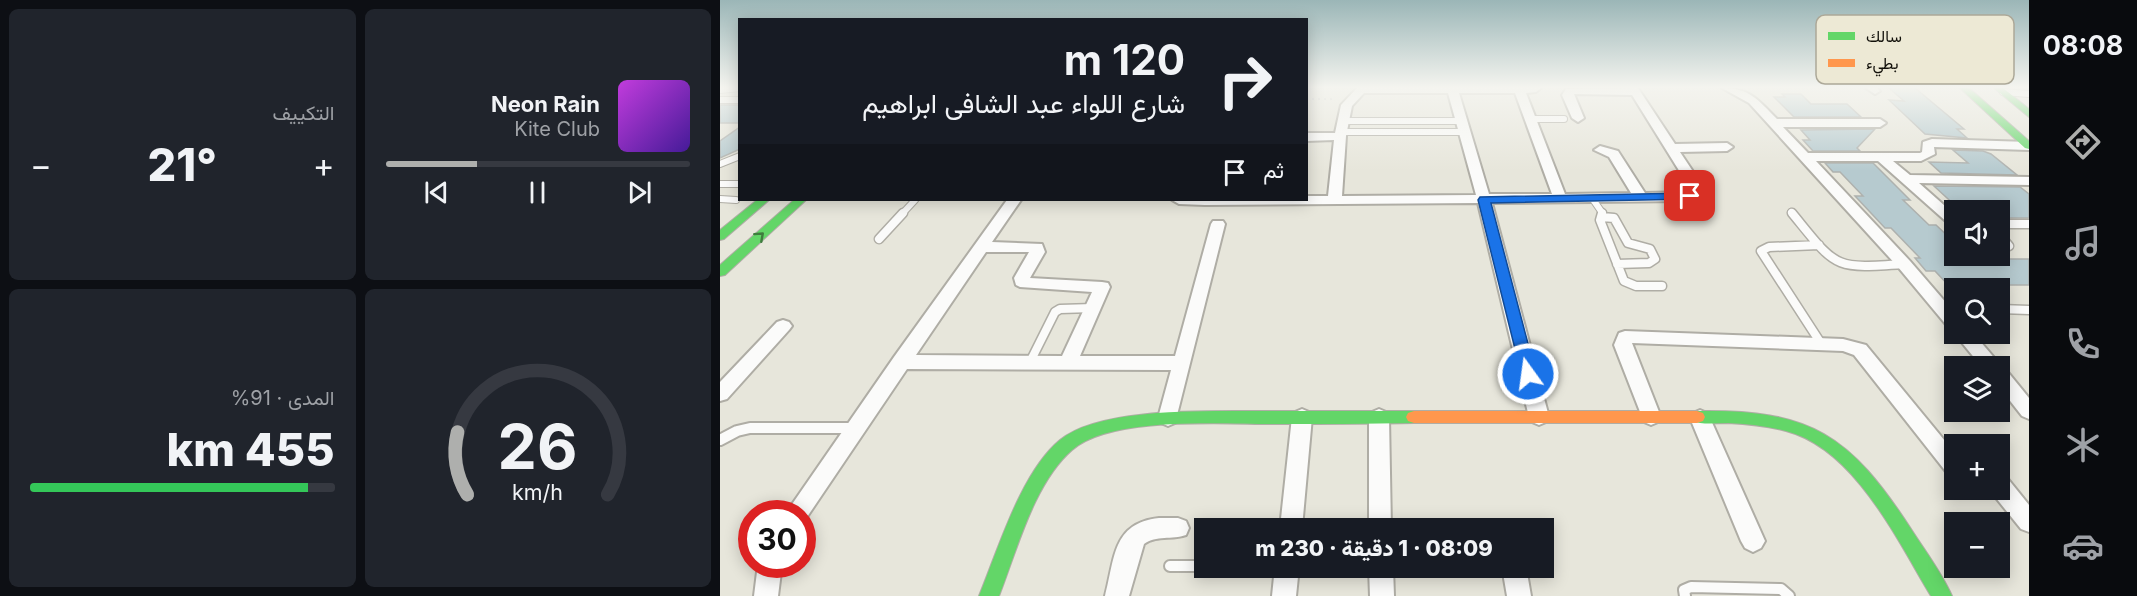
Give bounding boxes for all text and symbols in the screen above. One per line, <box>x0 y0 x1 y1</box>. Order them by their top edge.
legend <box>1816 15 2014 84</box>
text: سالك <box>1866 26 1902 46</box>
text: 08:08 <box>2043 29 2123 62</box>
text: 120 m <box>1064 34 1185 85</box>
icon: right <box>1206 42 1284 120</box>
text: بطيء <box>1866 53 1898 77</box>
text: شارع اللواء عبد الشافى ابراهيم <box>862 87 1185 120</box>
text: Neon Rain <box>491 91 600 117</box>
text: التكييف <box>272 101 335 125</box>
text: Kite Club <box>514 117 600 141</box>
icon: directions <box>2062 121 2104 163</box>
text: 21° <box>148 137 217 192</box>
text: − <box>30 145 52 185</box>
text: + <box>313 145 335 185</box>
icon: arrive <box>1218 156 1251 189</box>
text: ثم <box>1263 157 1284 183</box>
pin <box>1664 170 1715 221</box>
icon: previous <box>420 176 453 209</box>
icon: pause <box>521 176 554 209</box>
icon: next <box>623 176 656 209</box>
icon: arrive <box>1673 179 1706 212</box>
map controls <box>1944 200 2010 578</box>
button: sound <box>1944 200 2010 266</box>
icon: music <box>2062 222 2104 264</box>
one-way arrow <box>753 232 764 243</box>
button: search <box>1944 278 2010 344</box>
icon: phone <box>2062 323 2104 365</box>
position arrow <box>1496 342 1560 406</box>
button: layers <box>1944 356 2010 422</box>
text: المدى · 91% <box>231 386 335 410</box>
text: 26 <box>498 409 578 484</box>
text: 455 km <box>167 422 335 477</box>
icon: climate <box>2062 424 2104 466</box>
button: + <box>1944 434 2010 500</box>
text: km/h <box>512 479 563 505</box>
speed limit sign: 30 <box>738 500 816 578</box>
button: − <box>1944 512 2010 578</box>
icon: car <box>2062 525 2104 567</box>
text: 08:09 · 1 دقيقة · 230 m <box>1255 535 1493 561</box>

